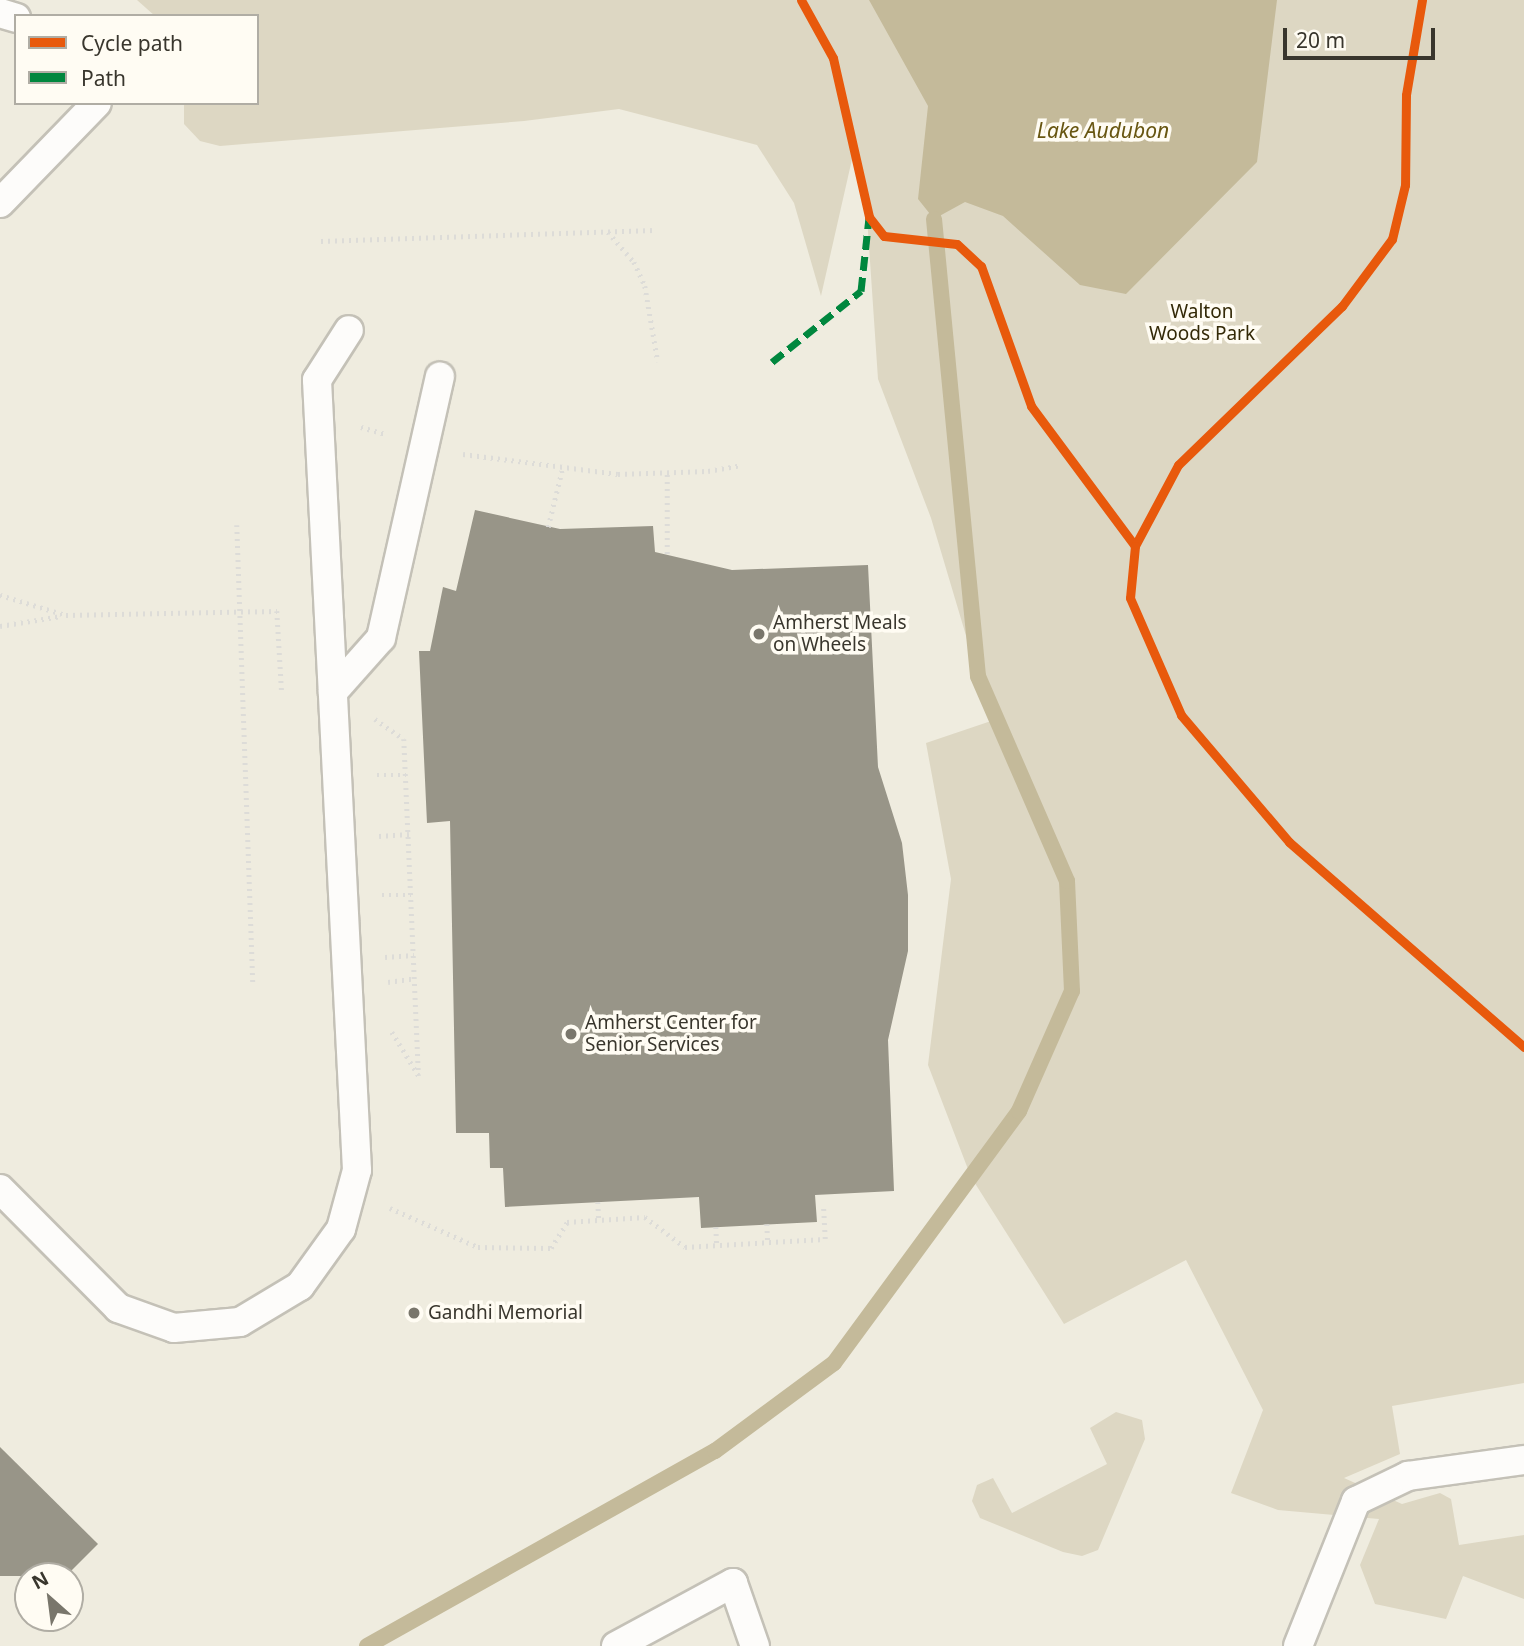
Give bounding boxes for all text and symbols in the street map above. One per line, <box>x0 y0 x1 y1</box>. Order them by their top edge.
legend <box>14 14 259 105</box>
scale bar <box>1286 14 1438 58</box>
text: 20 m <box>1296 26 1345 54</box>
text: Cycle path <box>81 29 183 57</box>
text: Path <box>81 64 126 92</box>
water label: Lake Audubon <box>1037 117 1169 143</box>
park label: Walton Woods Park <box>1149 301 1255 345</box>
place label: Amherst Meals on Wheels <box>773 612 907 656</box>
marker: Amherst Meals on Wheels <box>751 626 767 642</box>
place label: Amherst Center for Senior Services <box>585 1012 757 1056</box>
marker: Amherst Center for Senior Services <box>563 1026 579 1042</box>
place label: Gandhi Memorial <box>428 1302 583 1324</box>
marker: Gandhi Memorial <box>406 1305 422 1321</box>
north arrow <box>14 1562 84 1632</box>
text: N <box>27 1565 53 1595</box>

